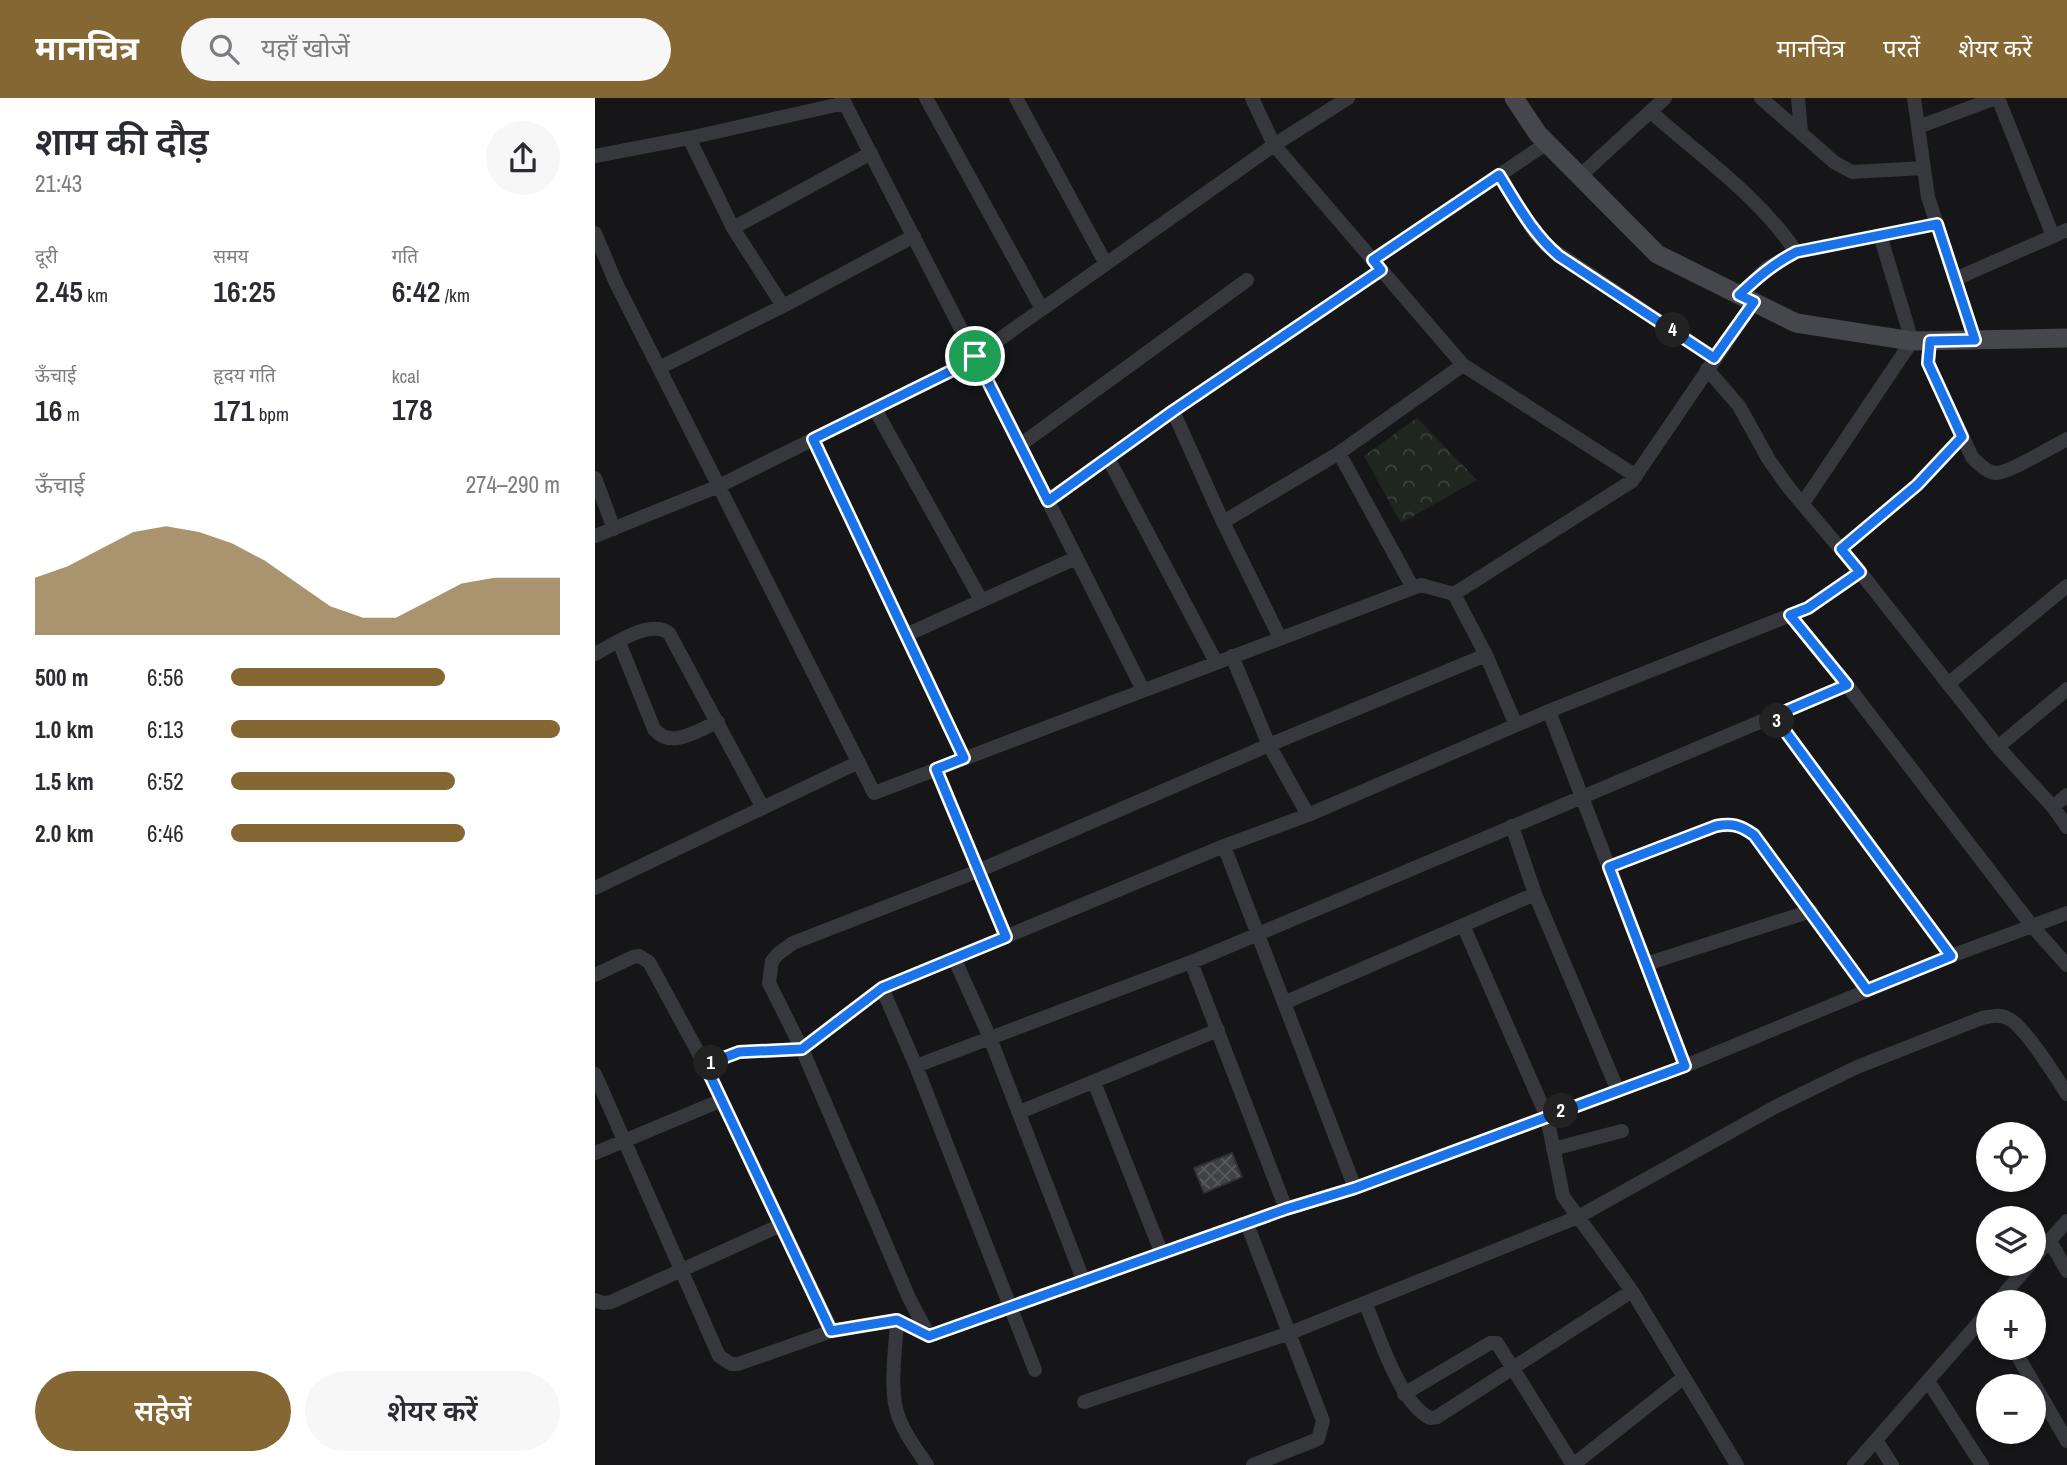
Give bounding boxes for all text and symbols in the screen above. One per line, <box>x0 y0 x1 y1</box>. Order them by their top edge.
search box <box>181 18 671 81</box>
text: मानचित्र <box>35 26 139 70</box>
icon: search <box>205 30 243 68</box>
text: यहाँ खोजें <box>261 30 350 65</box>
text: मानचित्र <box>1776 32 1845 64</box>
text: परतें <box>1883 32 1920 64</box>
text: शेयर करें <box>1958 32 2032 64</box>
text: शाम की दौड़ <box>35 116 209 167</box>
button: share <box>486 121 560 195</box>
text: 21:43 <box>35 168 82 199</box>
text: दूरी <box>35 243 58 269</box>
text: समय <box>213 243 249 269</box>
text: गति <box>392 243 418 269</box>
text: 2.45 <box>35 271 83 311</box>
text: 16:25 <box>213 271 276 311</box>
text: 6:42 <box>392 271 440 311</box>
text: km <box>83 282 108 308</box>
text: /km <box>440 282 470 308</box>
pin: 4 <box>1655 313 1691 348</box>
text: 4 <box>1668 316 1677 342</box>
pin <box>945 326 1005 386</box>
icon: arrive <box>956 337 994 375</box>
text: ऊँचाई <box>35 362 76 388</box>
text: हृदय गति <box>213 362 276 388</box>
text: kcal <box>392 363 419 389</box>
text: 178 <box>392 389 433 429</box>
text: 16 <box>35 390 62 430</box>
text: 171 <box>213 390 254 430</box>
text: m <box>62 401 80 427</box>
text: bpm <box>254 401 289 427</box>
text: ऊँचाई <box>35 469 85 500</box>
text: 274–290 m <box>466 469 560 500</box>
text: 500 m <box>35 662 88 693</box>
text: 6:56 <box>147 662 184 693</box>
pin: 3 <box>1759 704 1795 738</box>
text: 3 <box>1772 707 1781 733</box>
text: 1.0 km <box>35 714 94 745</box>
text: 6:13 <box>147 714 184 745</box>
text: 1.5 km <box>35 766 94 797</box>
text: 6:52 <box>147 766 184 797</box>
text: 2.0 km <box>35 818 94 849</box>
text: 6:46 <box>147 818 184 849</box>
pin: 1 <box>694 1046 729 1080</box>
text: 1 <box>706 1049 715 1075</box>
pin: 2 <box>1543 1094 1579 1128</box>
text: 2 <box>1556 1097 1565 1123</box>
map controls <box>1976 1122 2046 1444</box>
button: locate <box>1976 1122 2046 1192</box>
button: layers <box>1976 1206 2046 1276</box>
button: + <box>1976 1290 2046 1360</box>
button: सहेजें <box>35 1371 291 1451</box>
button: शेयर करें <box>305 1371 560 1451</box>
button: − <box>1976 1374 2046 1444</box>

